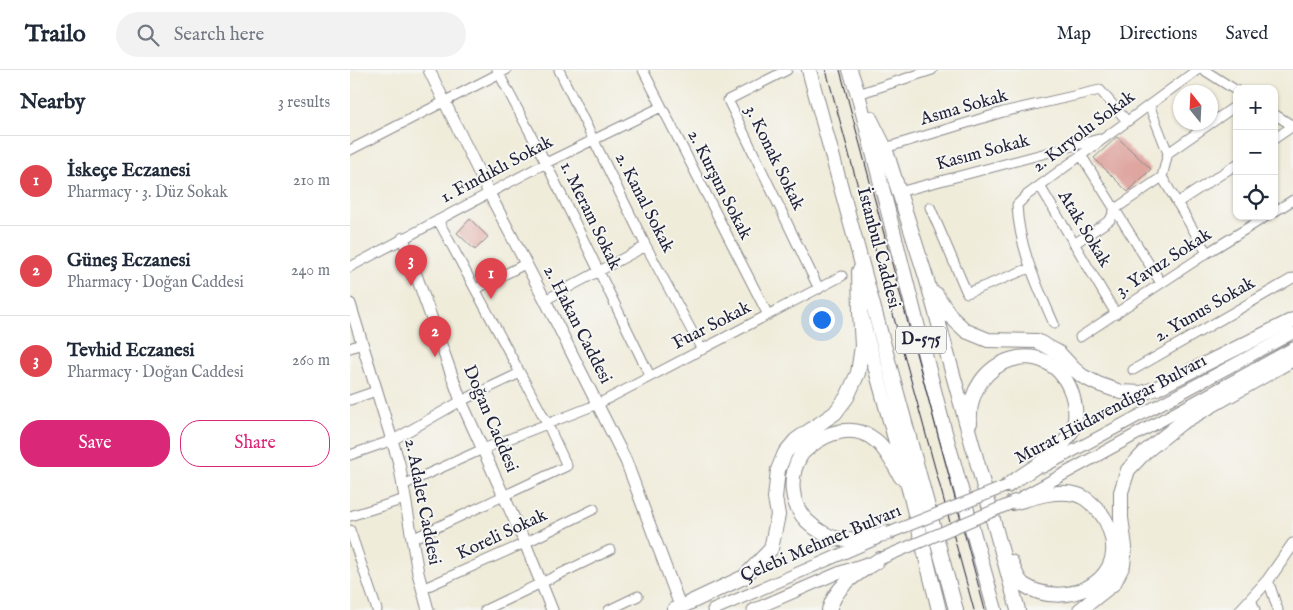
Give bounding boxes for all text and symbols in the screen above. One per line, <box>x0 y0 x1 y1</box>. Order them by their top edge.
search box <box>116 12 466 57</box>
text: Trailo <box>25 19 86 50</box>
icon: search <box>134 21 162 49</box>
text: Search here <box>174 23 264 47</box>
text: Map <box>1057 23 1091 46</box>
text: Directions <box>1119 23 1197 46</box>
text: Saved <box>1225 23 1268 46</box>
street label: Asma Sokak <box>917 84 1011 132</box>
north arrow <box>1173 85 1218 130</box>
map controls <box>1233 85 1278 220</box>
button: + <box>1233 85 1278 130</box>
street label: 2. Kıryolu Sokak <box>1028 86 1140 178</box>
text: Nearby <box>20 89 85 116</box>
text: 3 results <box>278 93 330 113</box>
street label: 3. Konak Sokak <box>739 102 809 215</box>
street label: 2. Kurşun Sokak <box>681 126 757 244</box>
street label: Kasım Sokak <box>934 129 1033 176</box>
button: − <box>1233 130 1278 175</box>
street label: 1. Fındıklı Sokak <box>437 131 557 209</box>
street label: 2. Kanal Sokak <box>609 149 679 257</box>
street label: 1. Meram Sokak <box>554 158 626 274</box>
text: İskeçe Eczanesi <box>67 159 191 183</box>
text: 1 <box>33 171 39 191</box>
text: 210 m <box>293 171 330 191</box>
button: locate <box>1233 175 1278 220</box>
text: Pharmacy · 3. Düz Sokak <box>67 183 228 203</box>
street label: İstanbul Caddesi <box>851 185 906 311</box>
street label: Atak Sokak <box>1052 186 1116 272</box>
street label: 3. Yavuz Sokak <box>1112 223 1216 302</box>
pin: 3 <box>395 245 427 286</box>
text: Güneş Eczanesi <box>67 249 191 273</box>
pin: 1 <box>475 258 507 299</box>
text: 2 <box>32 261 40 281</box>
text: 240 m <box>291 261 330 281</box>
street label: 2. Hakan Caddesi <box>537 262 617 388</box>
street label: 2. Yunus Sokak <box>1151 272 1260 348</box>
text: Pharmacy · Doğan Caddesi <box>67 273 244 293</box>
street label: Fuar Sokak <box>669 296 755 356</box>
your location <box>809 307 835 333</box>
pin: 2 <box>419 316 451 357</box>
road number: D-575 <box>896 326 946 354</box>
text: Tevhid Eczanesi <box>67 339 195 363</box>
street label: Murat Hüdavendigar Bulvarı <box>1011 350 1211 470</box>
text: 3 <box>33 351 39 371</box>
text: 260 m <box>292 351 330 371</box>
street label: Doğan Caddesi <box>457 362 523 476</box>
text: Pharmacy · Doğan Caddesi <box>67 363 244 383</box>
button: Save <box>20 420 170 467</box>
button: Share <box>180 420 330 467</box>
street label: 2. Adalet Caddesi <box>398 437 446 567</box>
street label: Çelebi Mehmet Bulvarı <box>737 500 905 588</box>
street label: Koreli Sokak <box>453 504 551 566</box>

